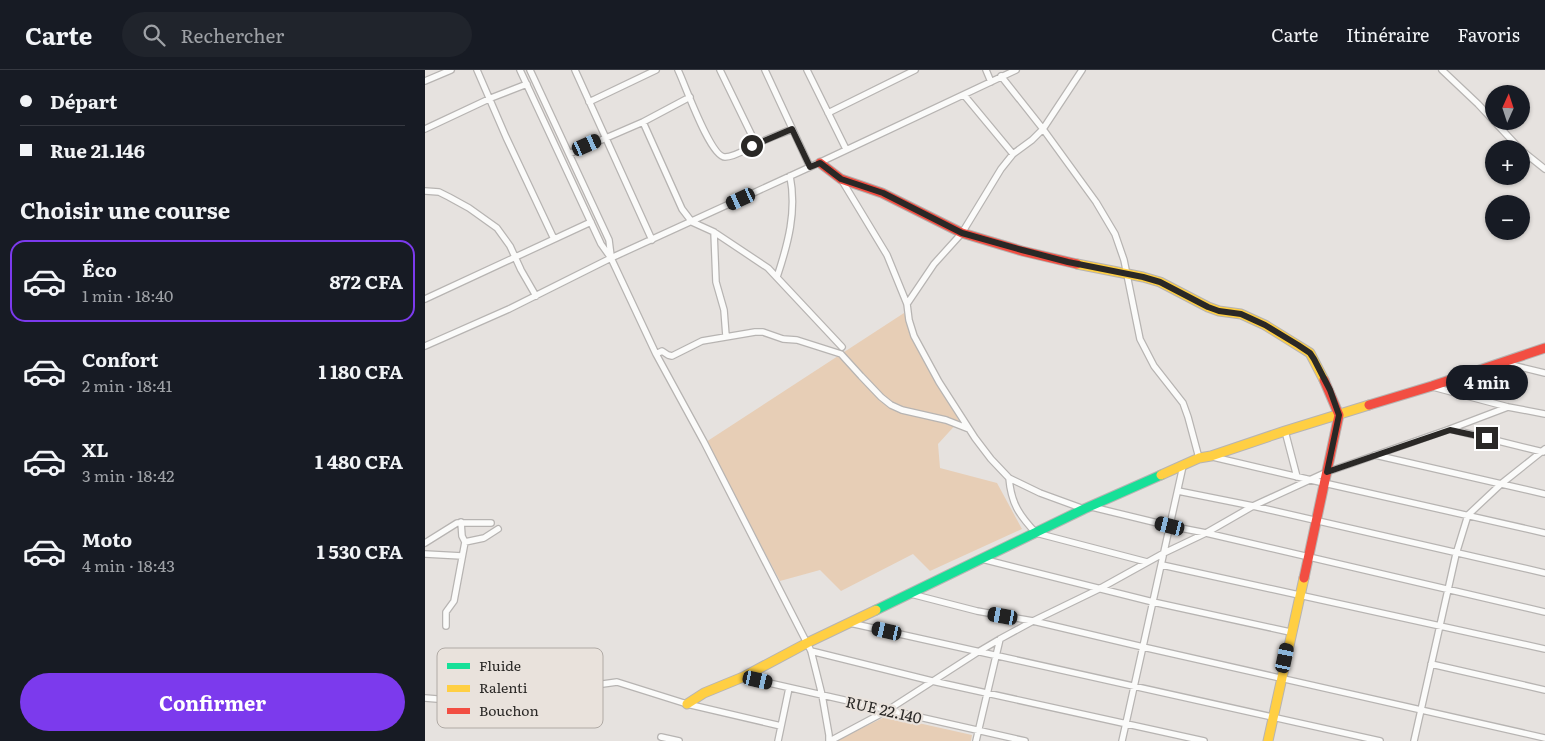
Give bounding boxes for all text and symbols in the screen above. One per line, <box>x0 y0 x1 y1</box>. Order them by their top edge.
search box <box>122 12 472 57</box>
text: Carte <box>25 17 92 52</box>
icon: search <box>140 21 168 49</box>
text: Rechercher <box>180 21 284 49</box>
text: Carte <box>1271 21 1318 48</box>
text: Itinéraire <box>1346 21 1429 48</box>
text: Favoris <box>1457 21 1520 48</box>
north arrow <box>1485 85 1530 130</box>
map controls <box>1485 85 1530 240</box>
text: Départ <box>50 87 117 115</box>
car <box>570 132 603 158</box>
route start <box>741 135 763 157</box>
text: Rue 21.146 <box>50 136 145 164</box>
button: + <box>1485 140 1530 185</box>
car <box>724 186 757 212</box>
text: Choisir une course <box>20 193 230 226</box>
button: − <box>1485 195 1530 240</box>
text: Éco <box>82 255 117 283</box>
icon: car <box>22 259 67 304</box>
text: 872 CFA <box>329 267 403 295</box>
text: 1 min · 18:40 <box>82 283 173 307</box>
text: Confort <box>82 345 158 373</box>
icon: car <box>22 349 67 394</box>
text: 1 180 CFA <box>319 357 403 385</box>
callout: 4 min <box>1446 366 1528 400</box>
text: 4 min <box>1464 370 1510 394</box>
text: 2 min · 18:41 <box>82 373 172 397</box>
route end <box>1476 427 1498 449</box>
text: XL <box>82 435 109 463</box>
icon: car <box>22 439 67 484</box>
text: 1 480 CFA <box>315 447 403 475</box>
text: 3 min · 18:42 <box>82 463 174 487</box>
car <box>1153 515 1186 537</box>
text: Moto <box>82 525 132 553</box>
icon: car <box>22 529 67 574</box>
text: 1 530 CFA <box>317 537 403 565</box>
text: 4 min · 18:43 <box>82 553 175 577</box>
car <box>986 606 1019 626</box>
car <box>870 620 903 642</box>
car <box>1274 642 1295 674</box>
legend <box>437 648 603 728</box>
text: Fluide <box>479 655 521 675</box>
car <box>741 669 774 691</box>
button: Confirmer <box>20 673 405 731</box>
text: Ralenti <box>479 677 528 697</box>
street label: RUE 22.140 <box>844 689 925 729</box>
text: Bouchon <box>479 700 539 720</box>

